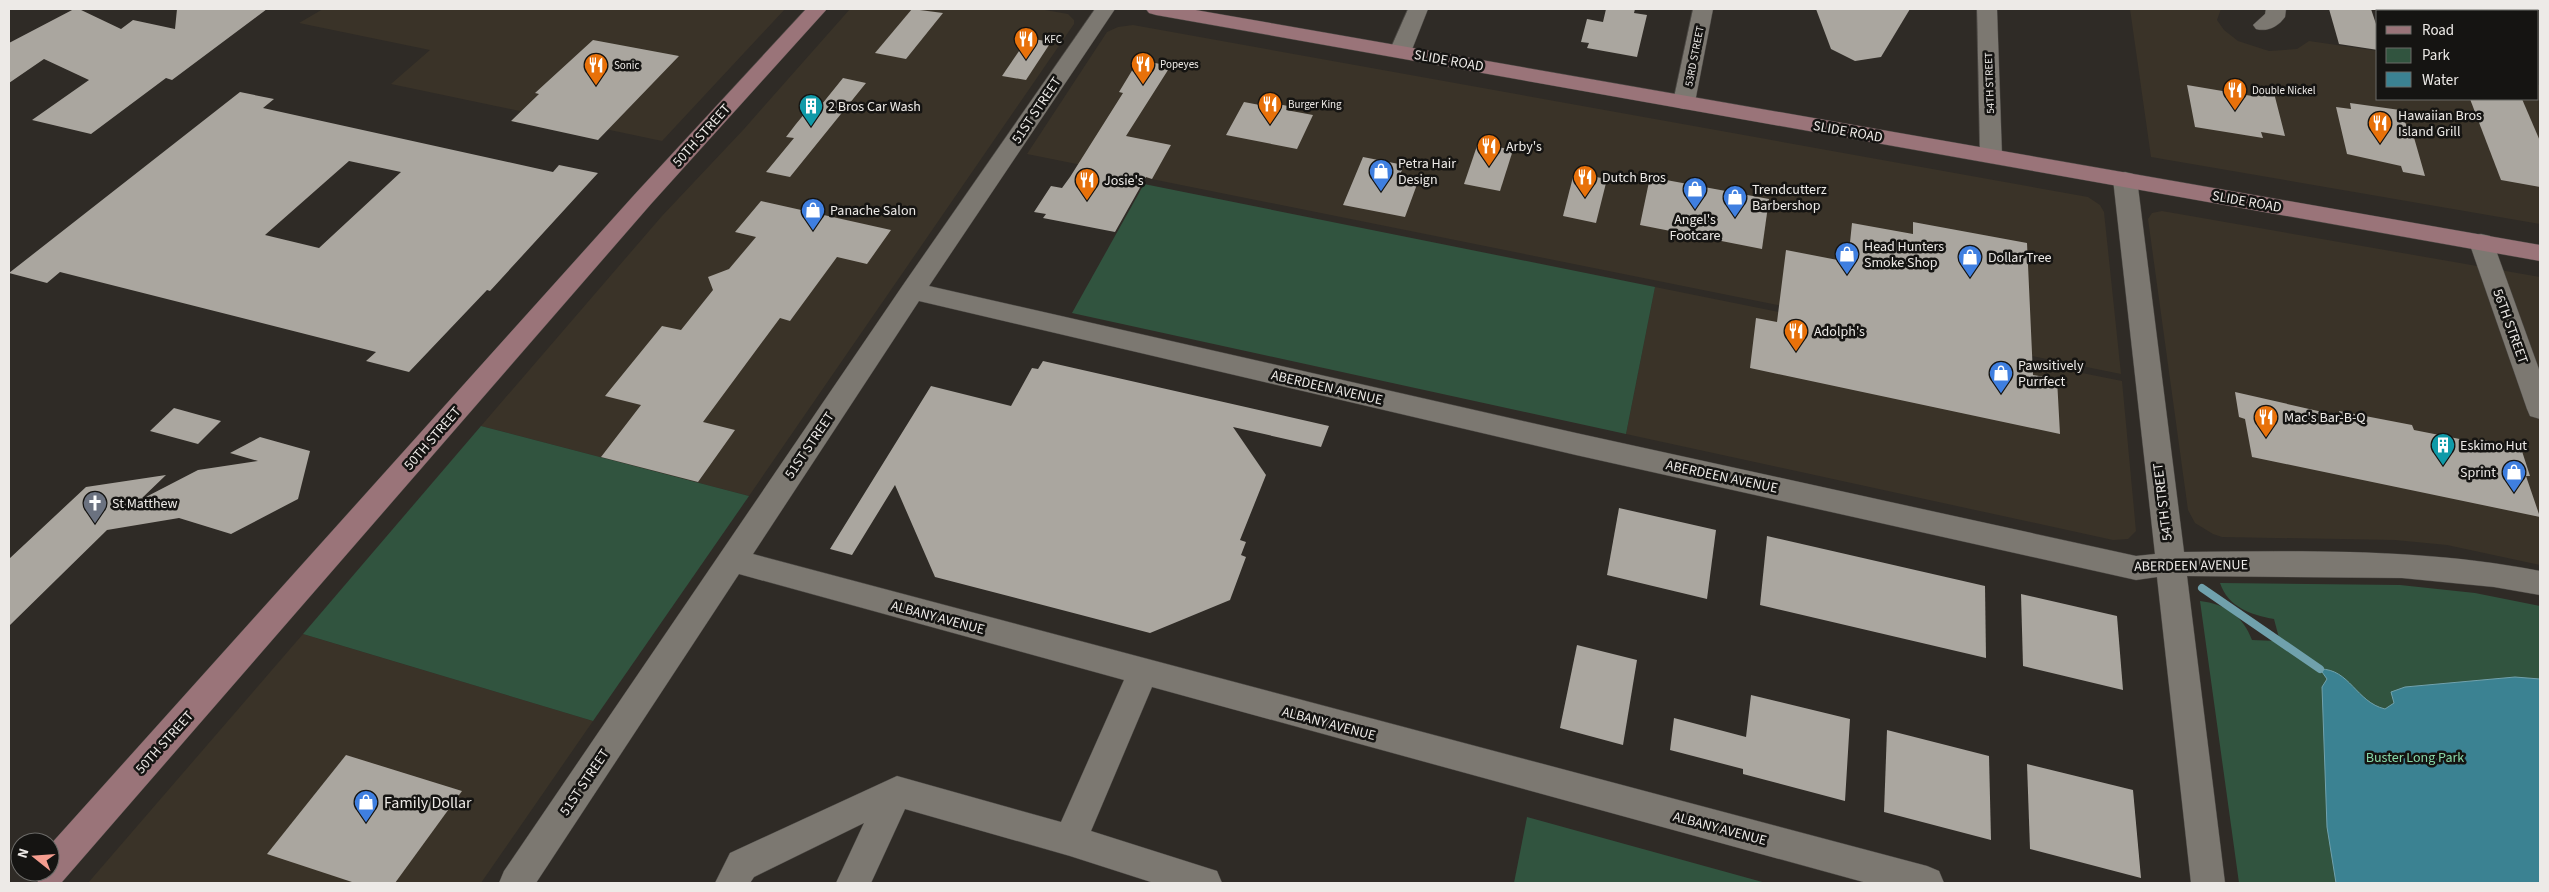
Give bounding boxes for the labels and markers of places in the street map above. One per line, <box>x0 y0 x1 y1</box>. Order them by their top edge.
restaurant icon: KFC <box>1013 26 1039 60</box>
place label: KFC <box>1044 32 1062 47</box>
restaurant icon: Popeyes <box>1130 51 1156 85</box>
restaurant icon: Sonic <box>583 52 609 86</box>
place label: Popeyes <box>1160 57 1199 72</box>
place label: Sonic <box>614 58 640 73</box>
restaurant icon: Double Nickel <box>2222 77 2248 111</box>
place label: Double Nickel <box>2252 83 2316 98</box>
restaurant icon: Burger King <box>1257 91 1283 125</box>
building icon: 2 Bros Car Wash <box>798 93 824 127</box>
place label: 2 Bros Car Wash <box>828 97 921 117</box>
place label: Burger King <box>1288 97 1342 112</box>
place label: Hawaiian Bros Island Grill <box>2398 106 2482 142</box>
restaurant icon: Hawaiian Bros Island Grill <box>2367 110 2393 144</box>
restaurant icon: Arby's <box>1476 133 1502 167</box>
place label: Arby's <box>1506 137 1542 157</box>
place label: Petra Hair Design <box>1398 154 1456 190</box>
shop icon: Petra Hair Design <box>1368 158 1394 192</box>
restaurant icon: Dutch Bros <box>1572 164 1598 198</box>
restaurant icon: Josie's <box>1074 167 1100 201</box>
place label: Dutch Bros <box>1602 168 1666 188</box>
place label: Josie's <box>1104 171 1144 191</box>
shop icon: Angel's Footcare <box>1682 176 1708 210</box>
place label: Trendcutterz Barbershop <box>1752 180 1827 216</box>
shop icon: Trendcutterz Barbershop <box>1722 184 1748 218</box>
shop icon: Panache Salon <box>800 197 826 231</box>
place label: Panache Salon <box>830 201 916 221</box>
place label: Angel's Footcare <box>1669 210 1721 246</box>
place label: Head Hunters Smoke Shop <box>1864 237 1944 273</box>
shop icon: Head Hunters Smoke Shop <box>1834 241 1860 275</box>
shop icon: Dollar Tree <box>1957 244 1983 278</box>
place label: Dollar Tree <box>1988 248 2052 268</box>
restaurant icon: Adolph's <box>1783 318 1809 352</box>
place label: Adolph's <box>1814 322 1865 342</box>
place label: Pawsitively Purrfect <box>2018 356 2084 392</box>
shop icon: Pawsitively Purrfect <box>1988 360 2014 394</box>
restaurant icon: Mac's Bar-B-Q <box>2253 404 2279 438</box>
place label: Mac's Bar-B-Q <box>2284 408 2366 428</box>
building icon: Eskimo Hut <box>2430 432 2456 466</box>
place label: Eskimo Hut <box>2460 436 2527 456</box>
shop icon: Sprint <box>2501 459 2527 493</box>
place label: Sprint <box>2460 463 2496 483</box>
church icon: St Matthew <box>82 490 108 524</box>
place label: St Matthew <box>112 494 178 514</box>
shop icon: Family Dollar <box>353 789 379 823</box>
place label: Family Dollar <box>384 792 472 814</box>

